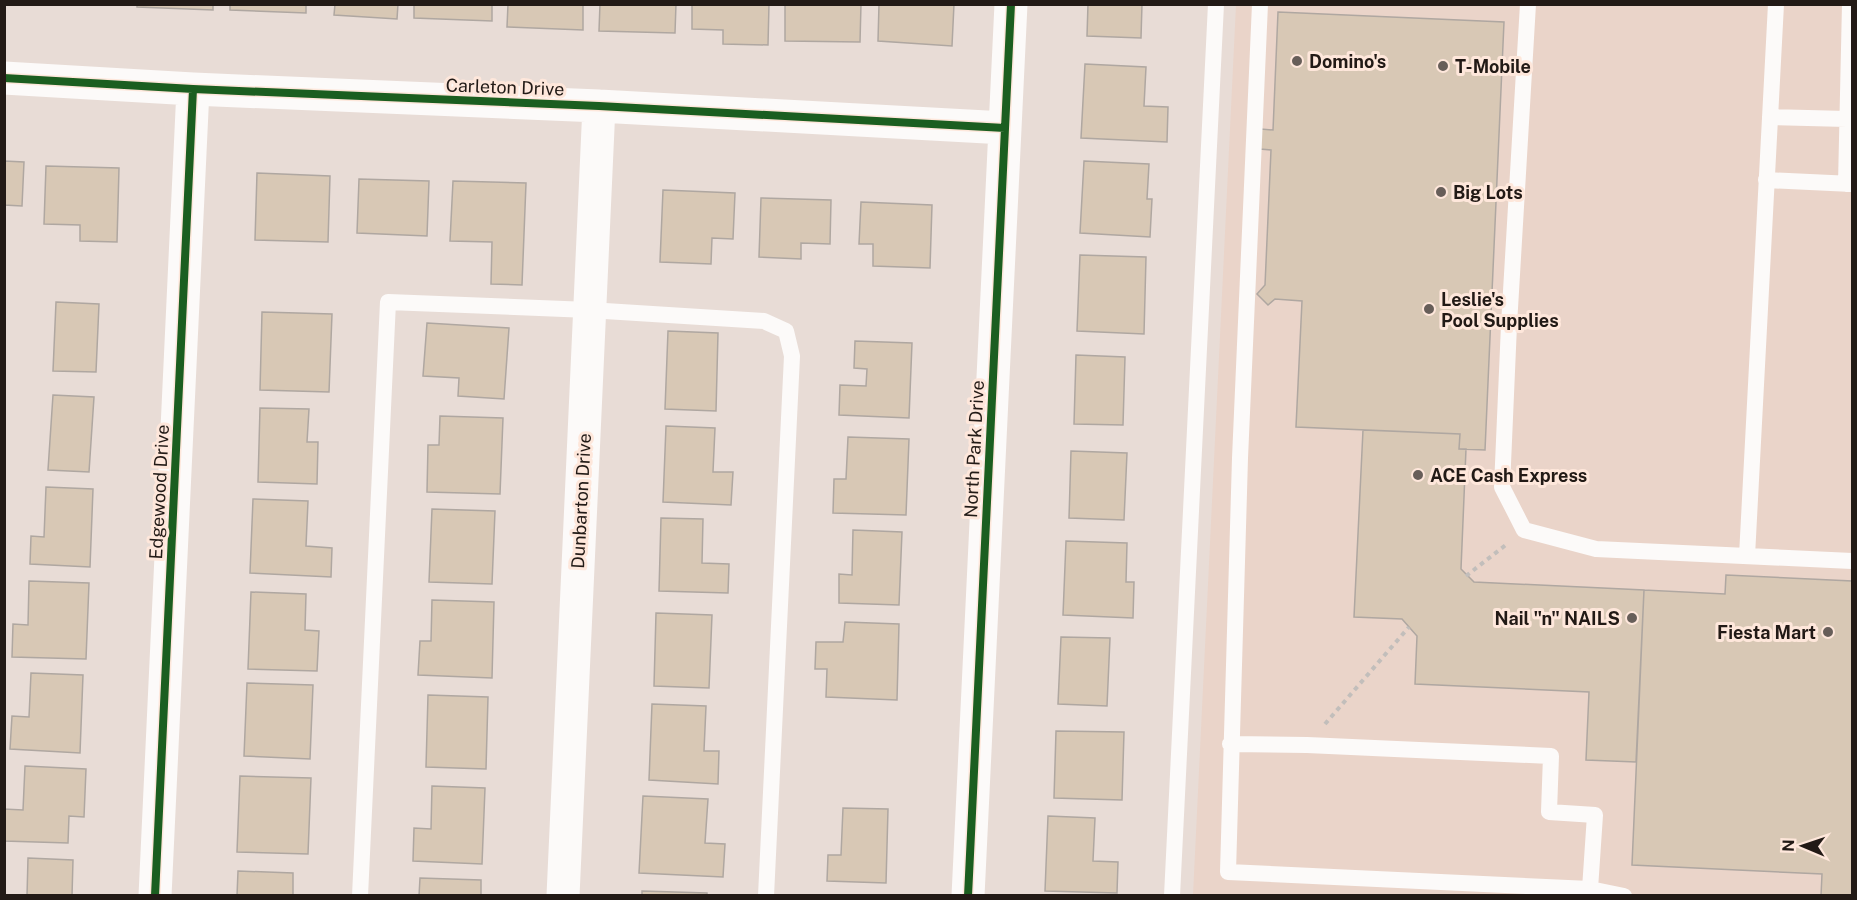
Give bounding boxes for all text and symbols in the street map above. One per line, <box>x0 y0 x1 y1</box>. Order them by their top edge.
place label: Domino's <box>1309 51 1386 72</box>
marker: Domino's <box>1290 54 1304 68</box>
place label: T-Mobile <box>1455 56 1531 77</box>
marker: T-Mobile <box>1436 59 1450 73</box>
street label: Carleton Drive <box>445 74 565 100</box>
place label: Big Lots <box>1453 182 1523 203</box>
marker: Big Lots <box>1434 185 1448 199</box>
place label: Leslie's Pool Supplies <box>1441 289 1559 331</box>
marker: Leslie's Pool Supplies <box>1422 302 1436 316</box>
street label: North Park Drive <box>960 380 988 518</box>
street label: Edgewood Drive <box>145 424 173 560</box>
street label: Dunbarton Drive <box>567 433 595 569</box>
place label: ACE Cash Express <box>1430 465 1587 486</box>
marker: ACE Cash Express <box>1411 468 1425 482</box>
place label: Nail "n" NAILS <box>1494 608 1620 629</box>
marker: Nail "n" NAILS <box>1625 611 1639 625</box>
place label: Fiesta Mart <box>1717 622 1816 643</box>
marker: Fiesta Mart <box>1821 625 1835 639</box>
north arrow <box>1773 816 1833 876</box>
text: N <box>1779 839 1798 852</box>

